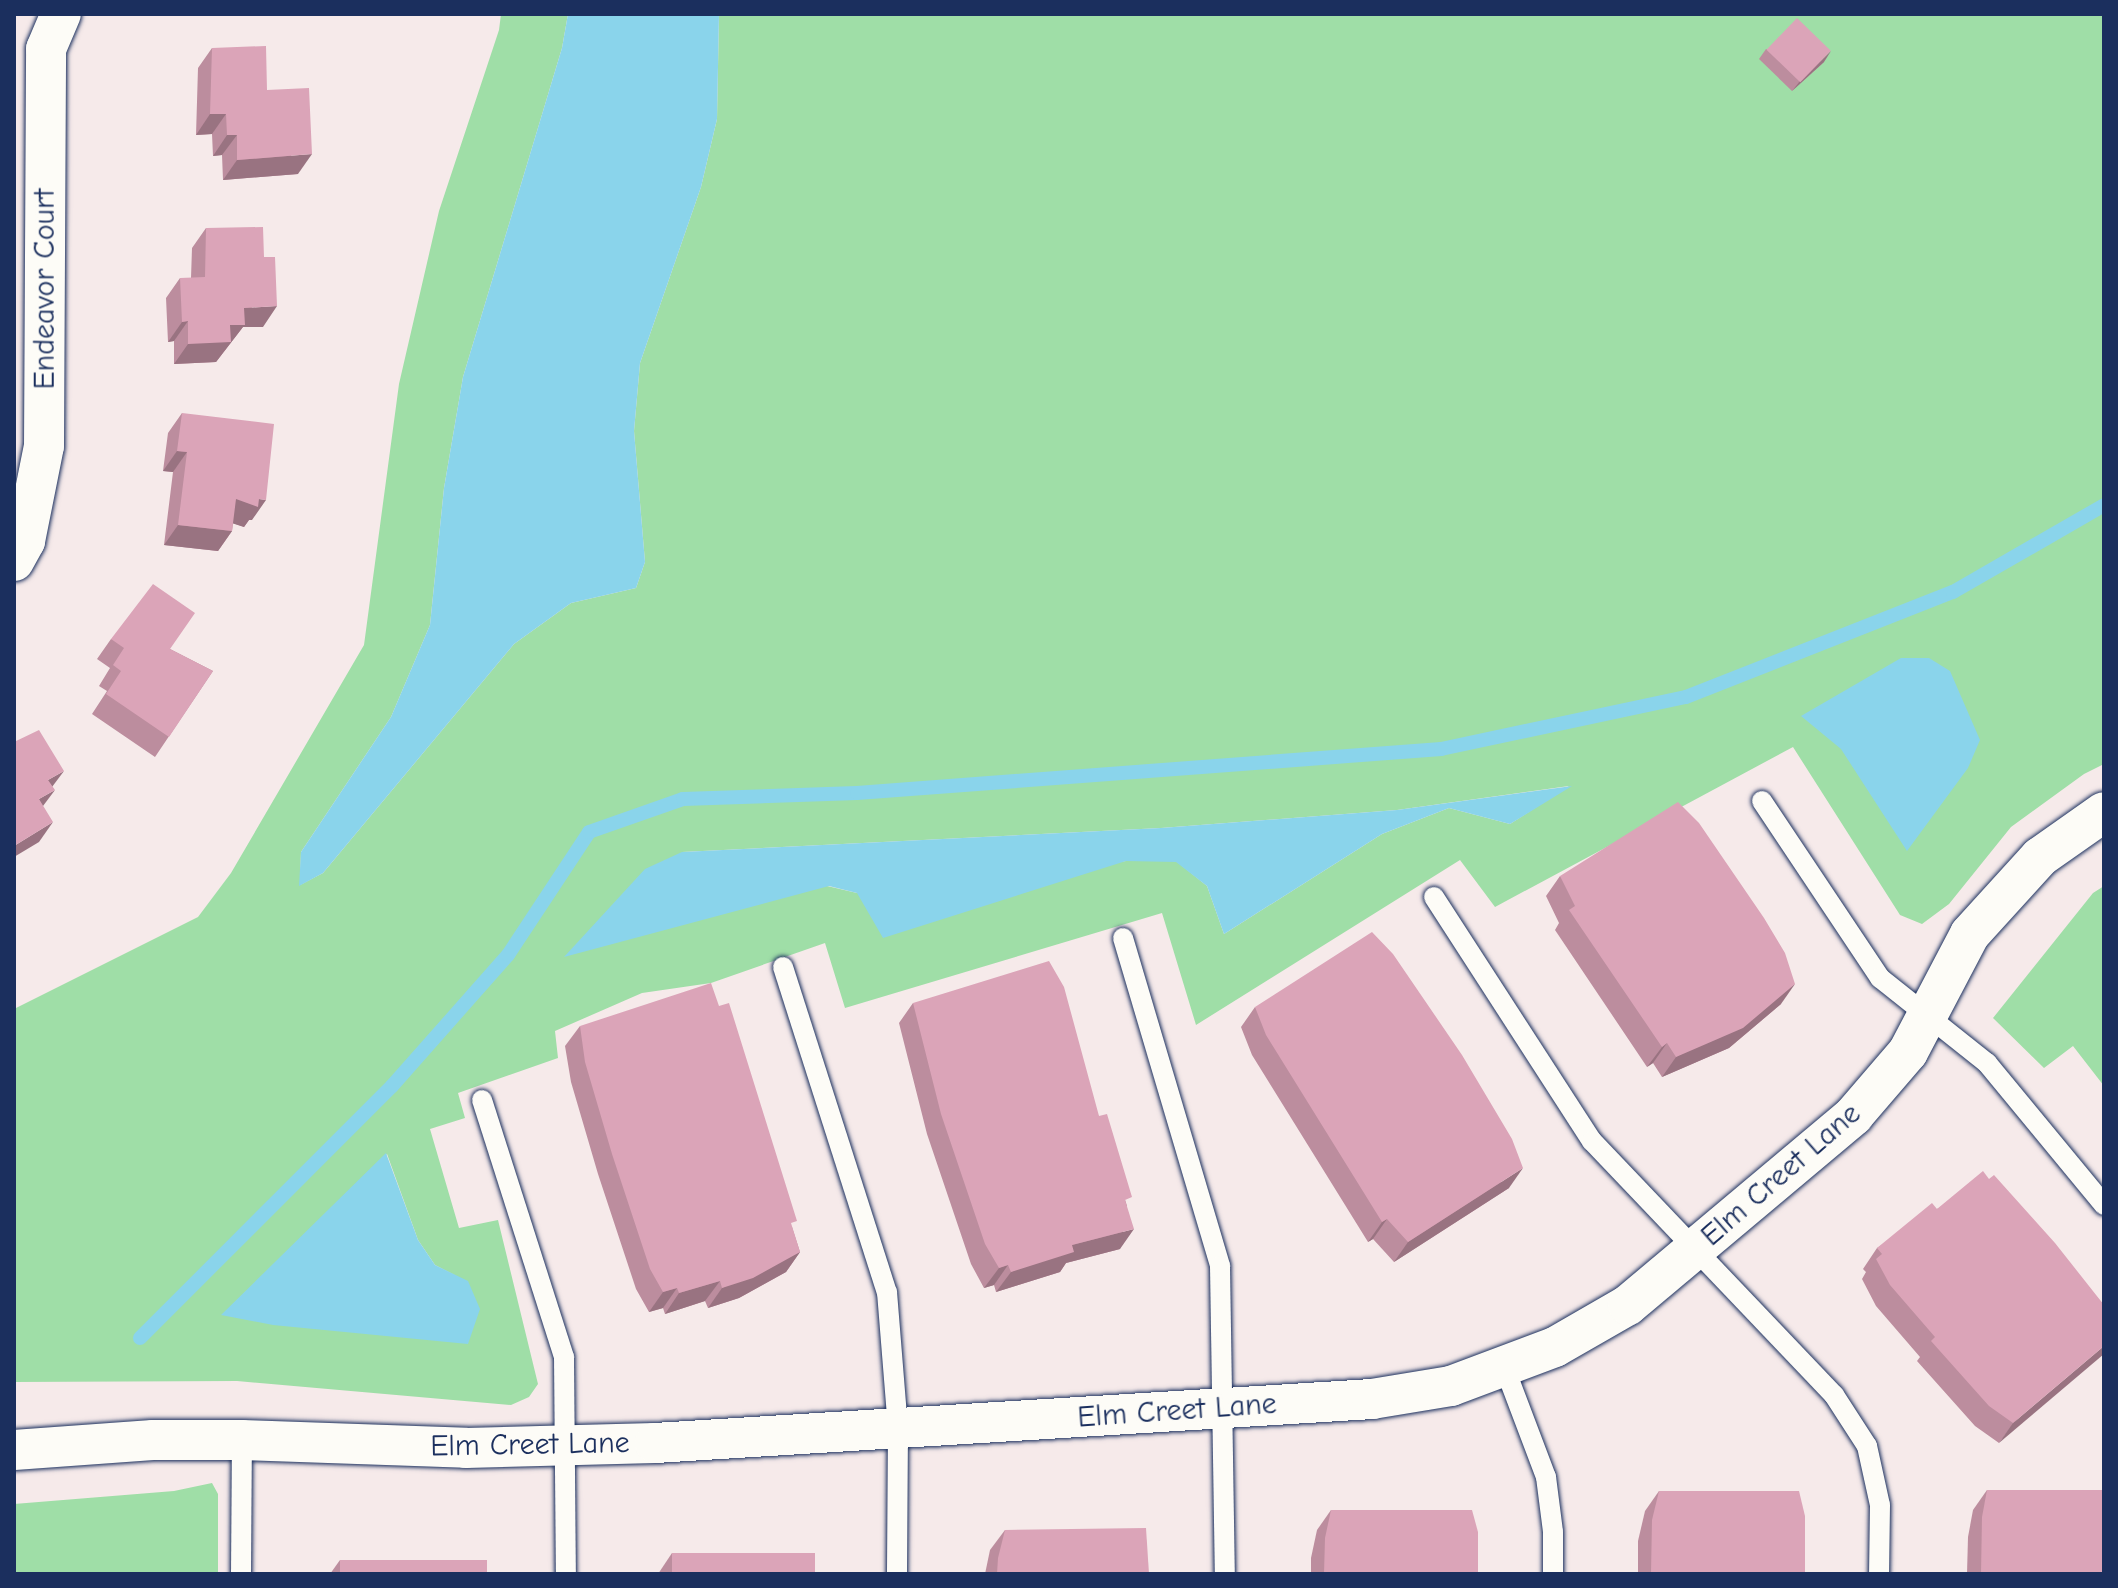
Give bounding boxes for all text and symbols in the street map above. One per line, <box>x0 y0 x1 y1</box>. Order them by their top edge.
street label: Endeavor Court <box>27 189 63 389</box>
street label: Elm Creet Lane <box>1694 1096 1868 1254</box>
street label: Elm Creet Lane <box>1076 1386 1278 1436</box>
street label: Elm Creet Lane <box>430 1425 630 1465</box>

